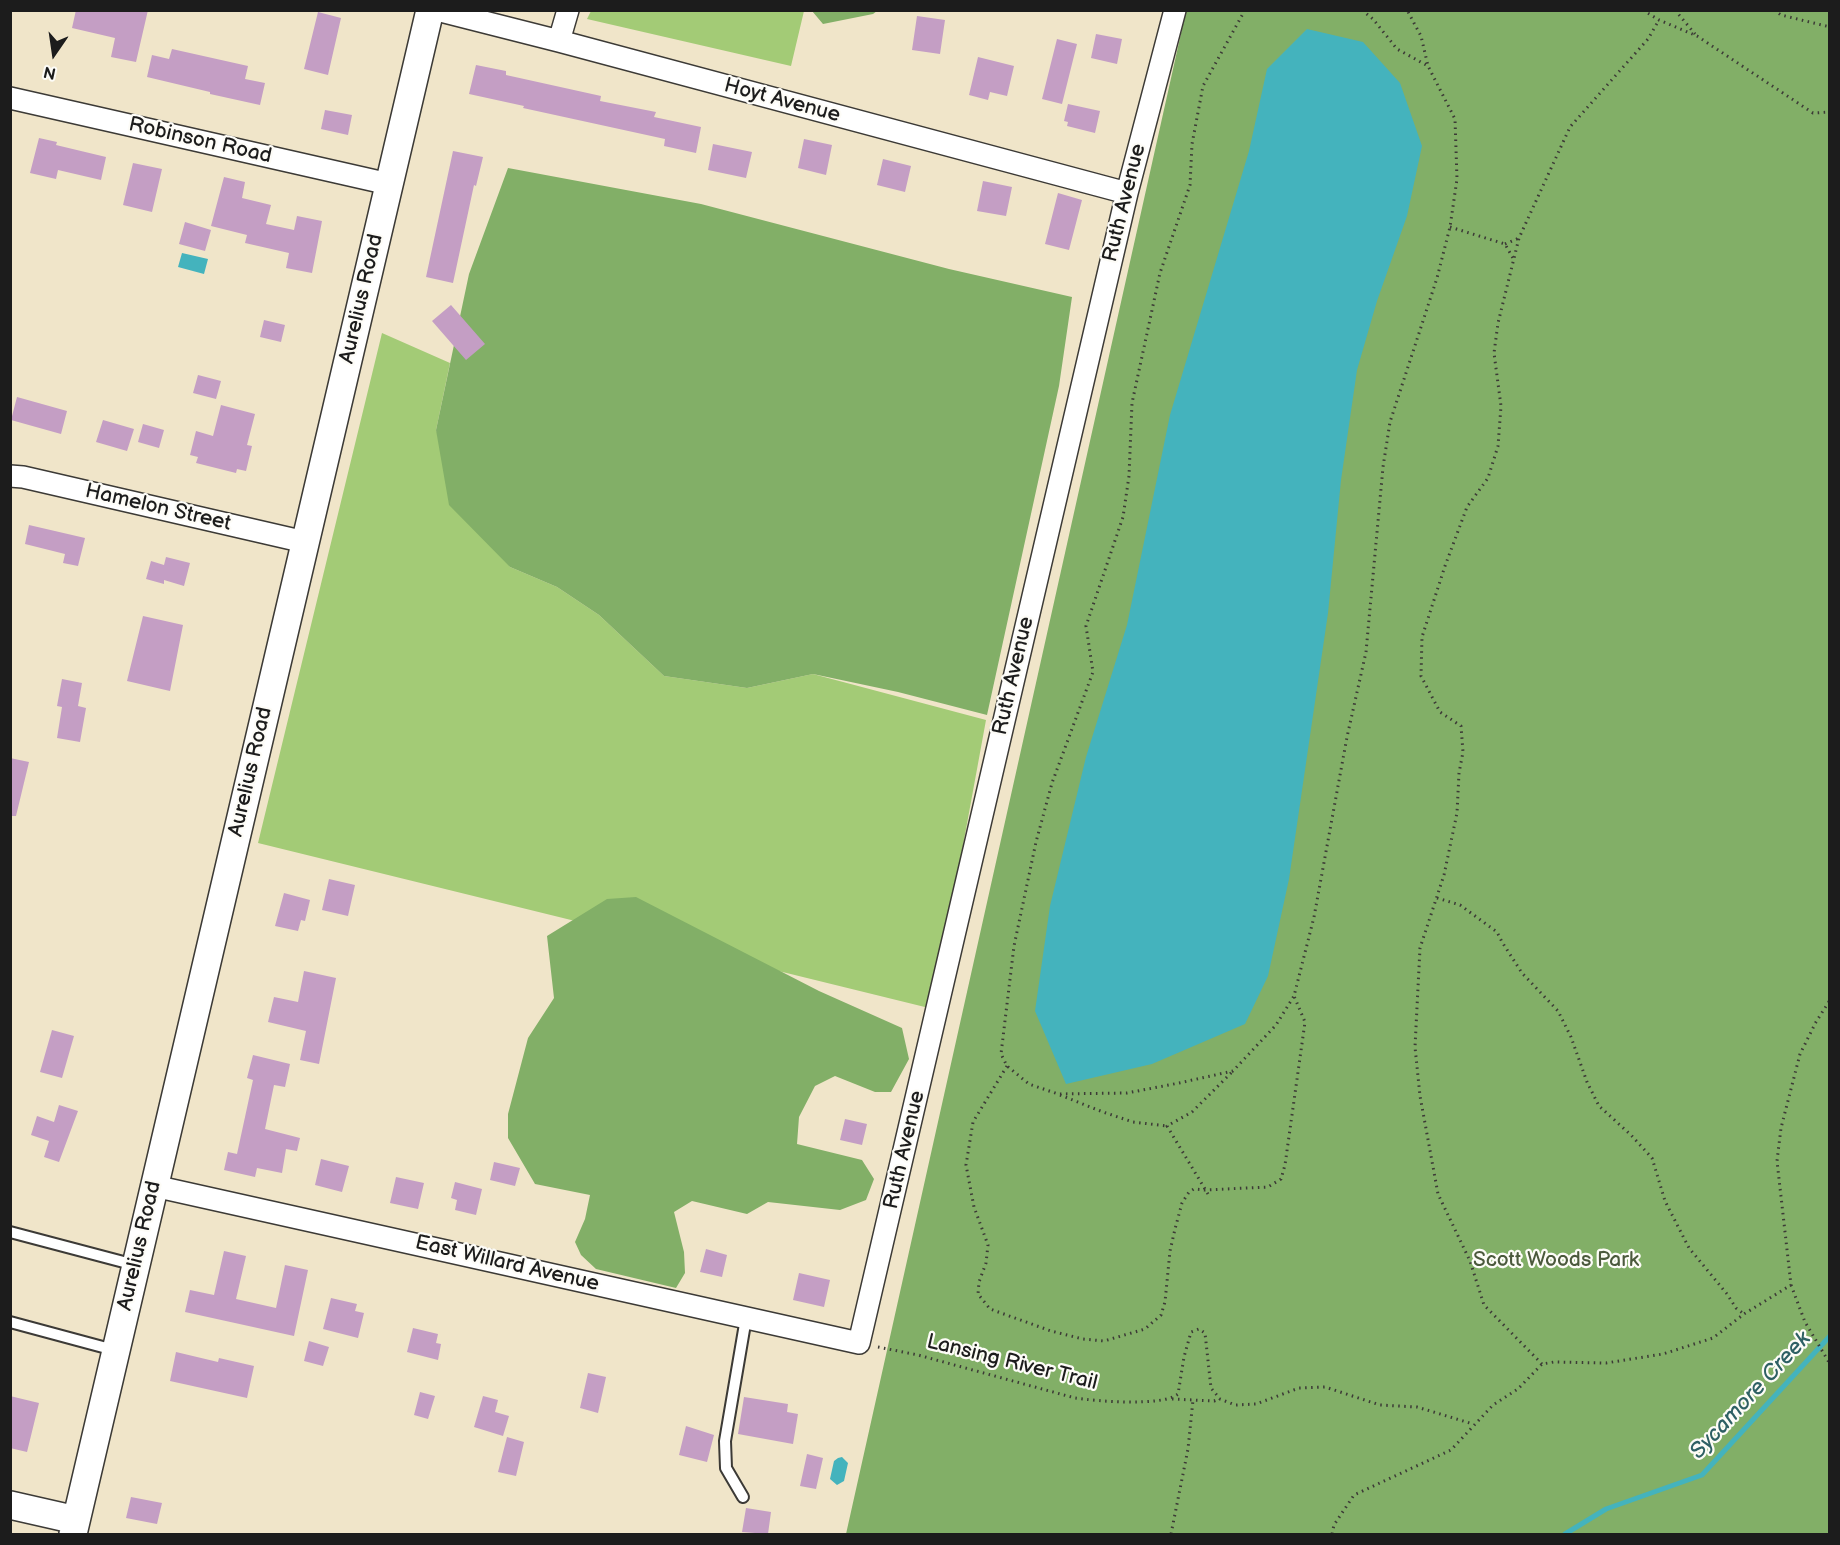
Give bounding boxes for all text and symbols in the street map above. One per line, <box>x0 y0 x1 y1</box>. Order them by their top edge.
north arrow <box>24 24 84 84</box>
text: N <box>42 61 58 83</box>
street label: Hoyt Avenue <box>721 73 843 129</box>
street label: Robinson Road <box>126 112 274 170</box>
street label: Ruth Avenue <box>1098 141 1152 265</box>
street label: Aurelius Road <box>335 232 389 366</box>
street label: Hamelon Street <box>83 479 233 537</box>
street label: Ruth Avenue <box>988 614 1040 738</box>
street label: Aurelius Road <box>224 705 278 839</box>
street label: Ruth Avenue <box>879 1088 931 1212</box>
street label: Aurelius Road <box>113 1179 167 1313</box>
street label: East Willard Avenue <box>413 1231 601 1297</box>
park label: Scott Woods Park <box>1473 1248 1639 1274</box>
water label: Sycamore Creek <box>1685 1327 1817 1465</box>
street label: Lansing River Trail <box>924 1330 1100 1396</box>

